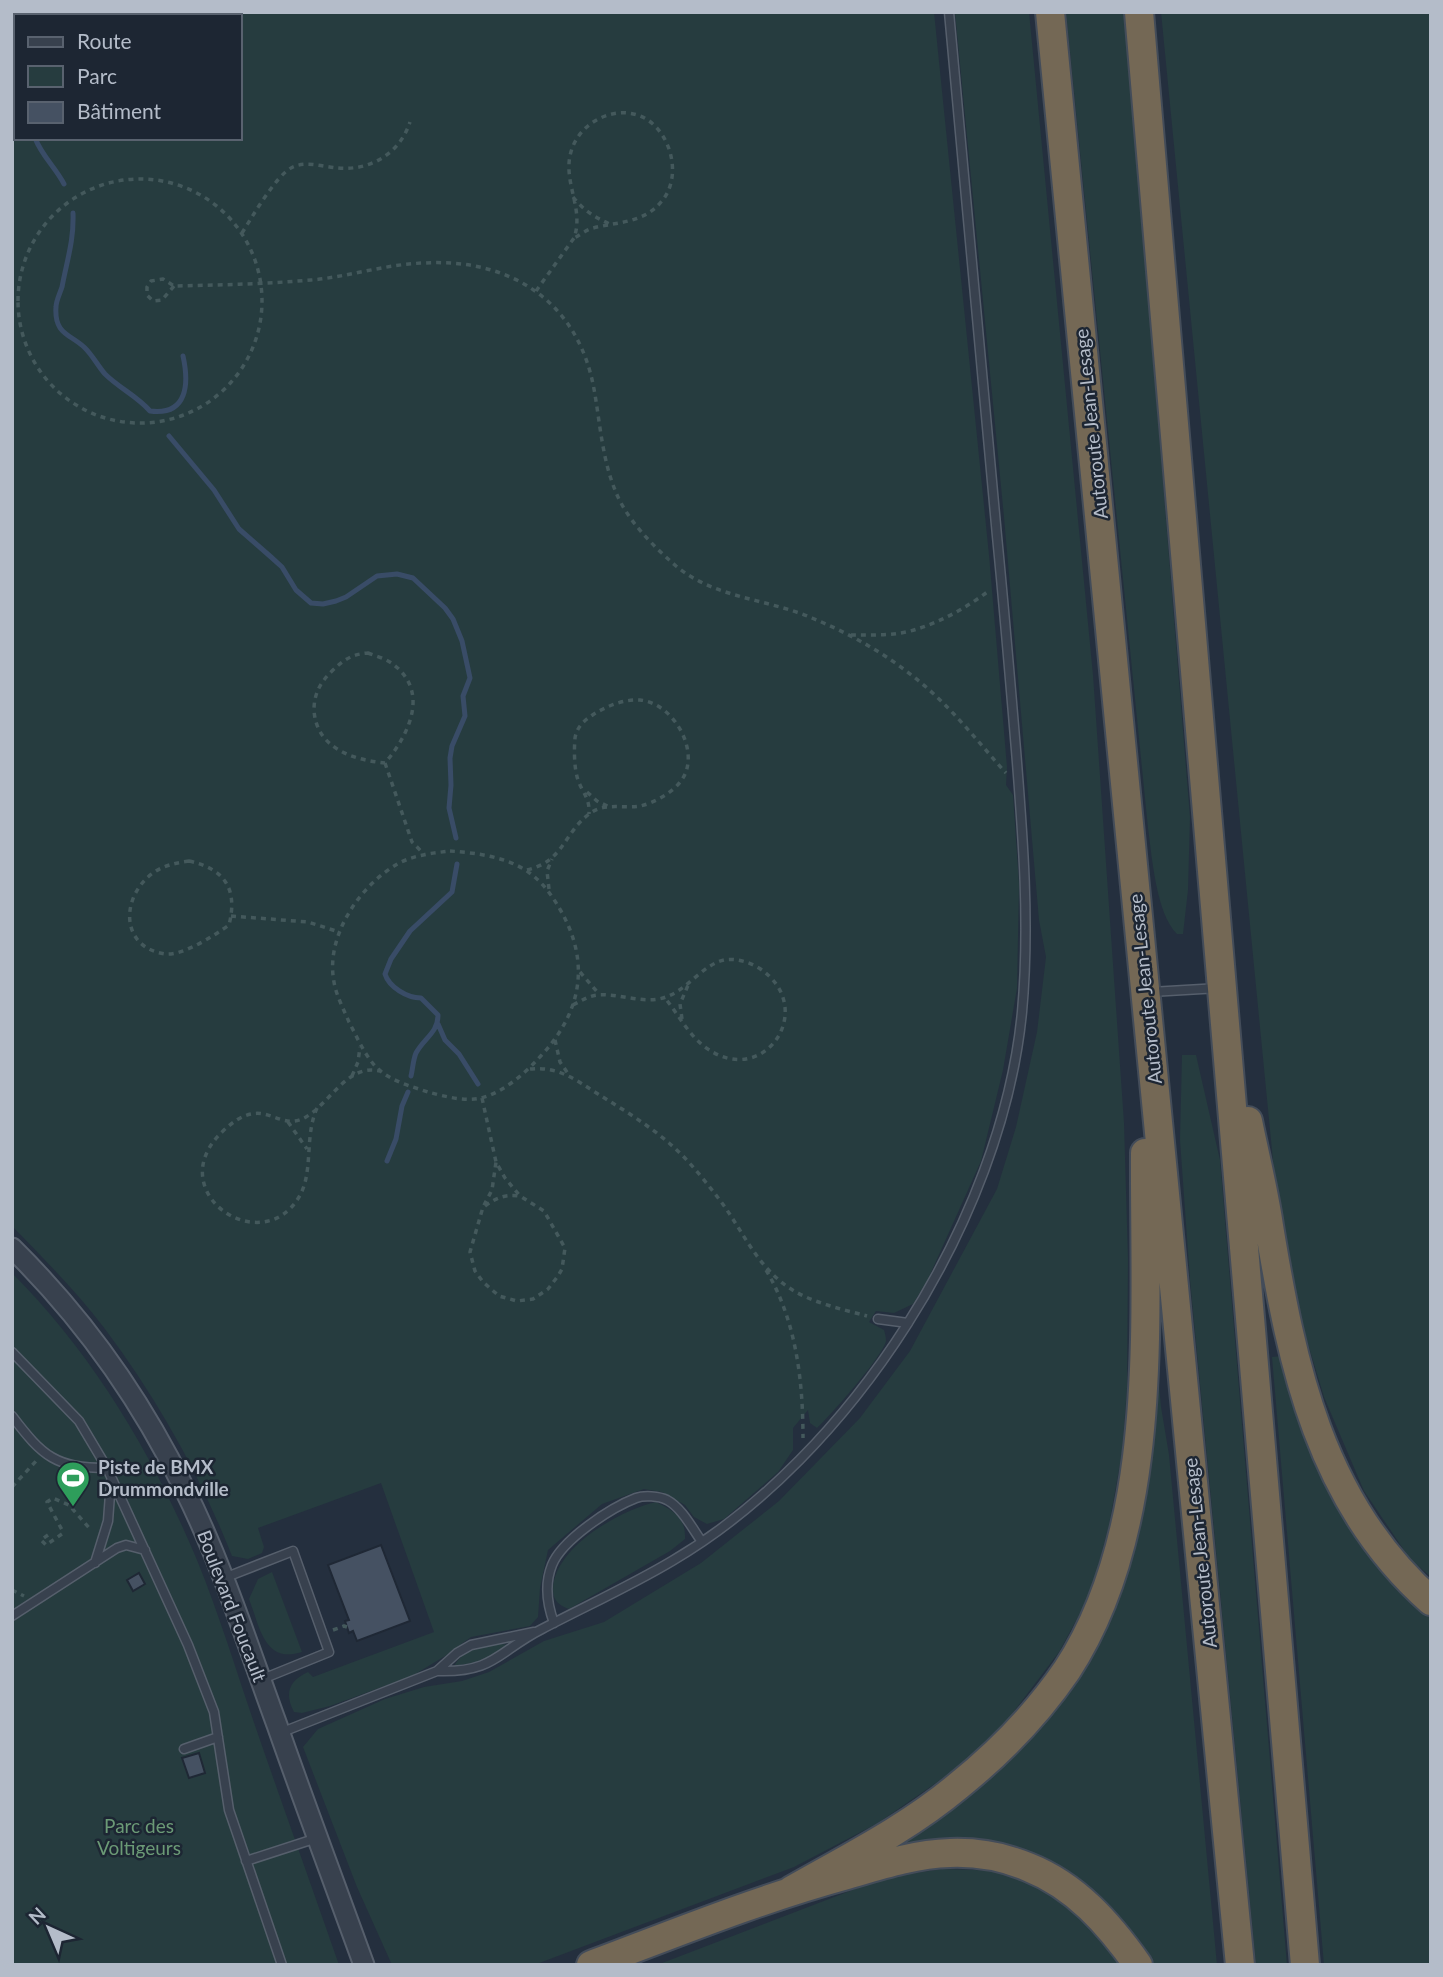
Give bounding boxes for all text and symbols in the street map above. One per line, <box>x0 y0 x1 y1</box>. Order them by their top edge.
legend <box>14 14 242 140</box>
text: Route <box>77 28 132 53</box>
text: Parc <box>77 63 117 88</box>
text: Bâtiment <box>77 98 162 123</box>
street label: Autoroute Jean-Lesage <box>1069 328 1112 520</box>
street label: Autoroute Jean-Lesage <box>1123 893 1166 1085</box>
place label: Piste de BMX Drummondville <box>98 1455 229 1500</box>
street label: Autoroute Jean-Lesage <box>1178 1457 1221 1649</box>
sports icon: Piste de BMX Drummondville <box>54 1459 92 1508</box>
street label: Boulevard Foucault <box>193 1527 272 1685</box>
park label: Parc des Voltigeurs <box>97 1814 181 1859</box>
north arrow <box>14 1893 84 1963</box>
text: N <box>24 1902 50 1929</box>

